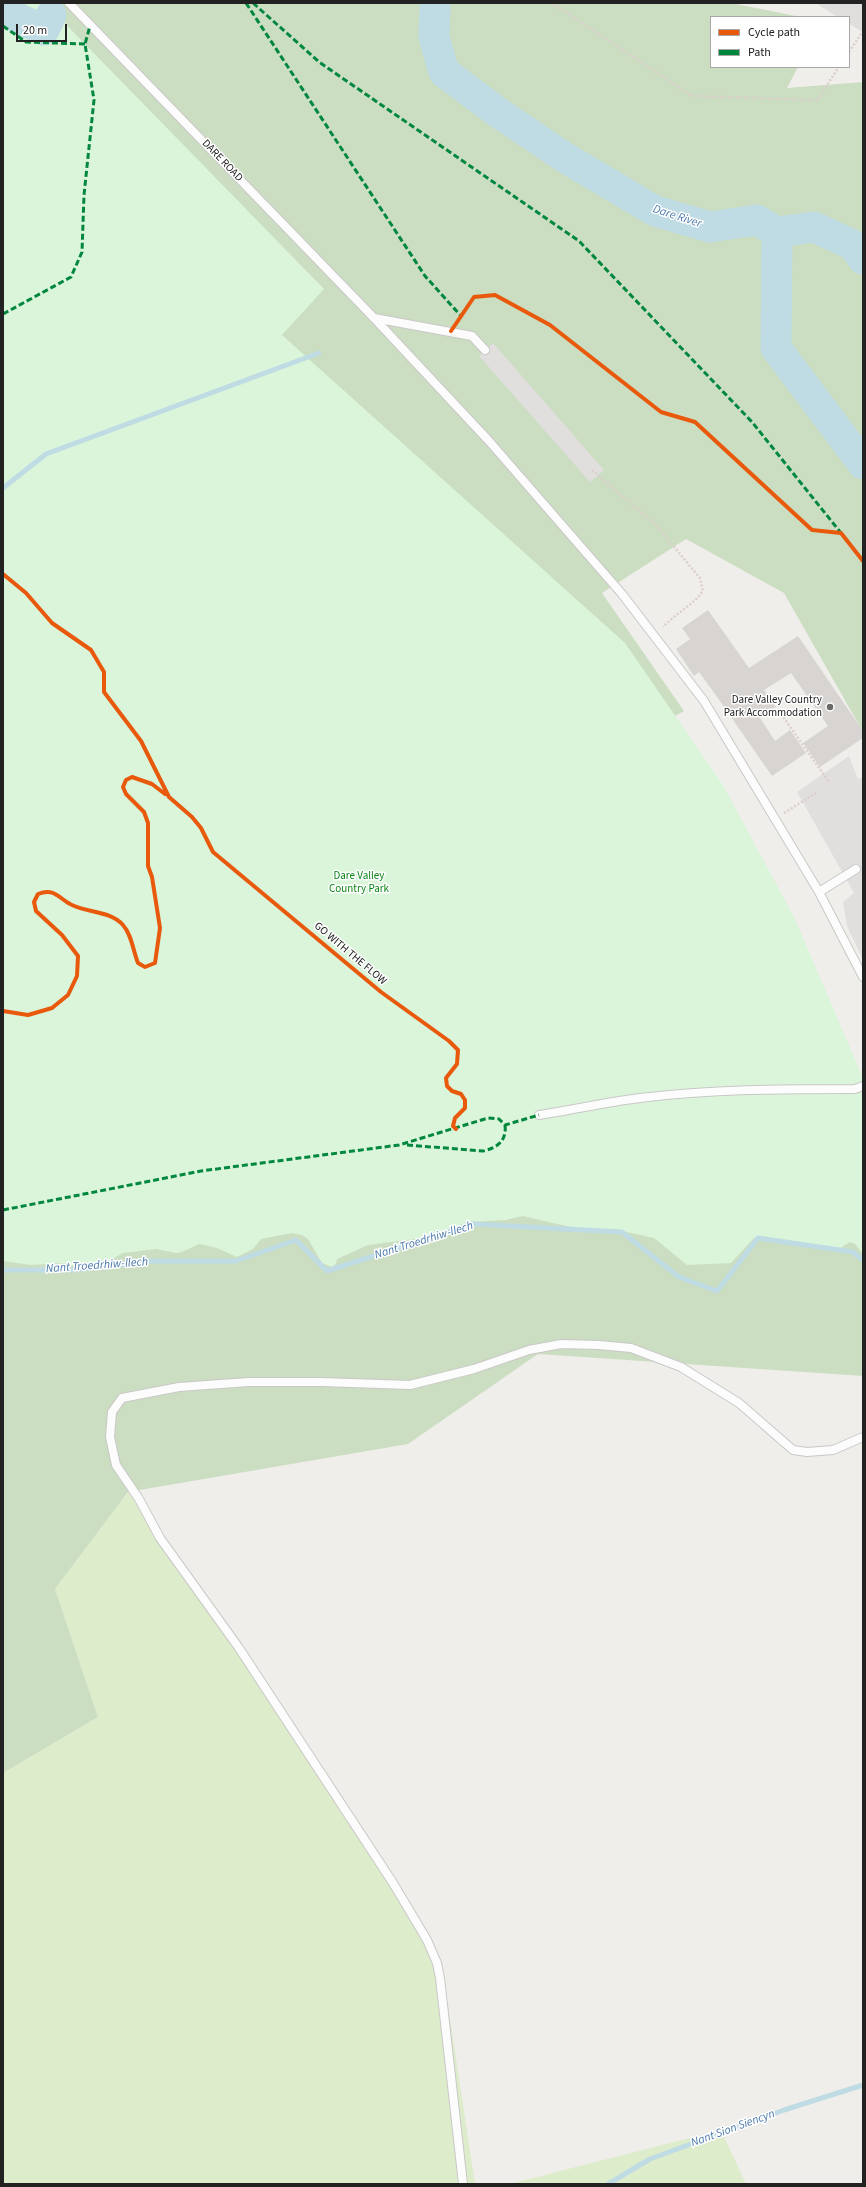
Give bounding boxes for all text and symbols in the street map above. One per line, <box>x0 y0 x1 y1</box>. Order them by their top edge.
scale bar <box>18 16 69 42</box>
legend <box>710 16 850 68</box>
text: 20 m <box>23 22 47 39</box>
text: Cycle path <box>748 24 800 41</box>
text: Path <box>748 44 771 61</box>
street label: DARE ROAD <box>199 137 245 185</box>
water label: Dare River <box>651 202 703 232</box>
place label: Dare Valley Country Park Accommodation <box>724 694 822 720</box>
marker: Dare Valley Country Park Accommodation <box>825 702 835 712</box>
park label: Dare Valley Country Park <box>329 870 389 896</box>
street label: GO WITH THE FLOW <box>311 920 389 988</box>
water label: Nant Troedrhiw-llech <box>373 1219 475 1263</box>
water label: Nant Troedrhiw-llech <box>45 1255 149 1277</box>
water label: Nant Sion Siencyn <box>689 2107 777 2151</box>

